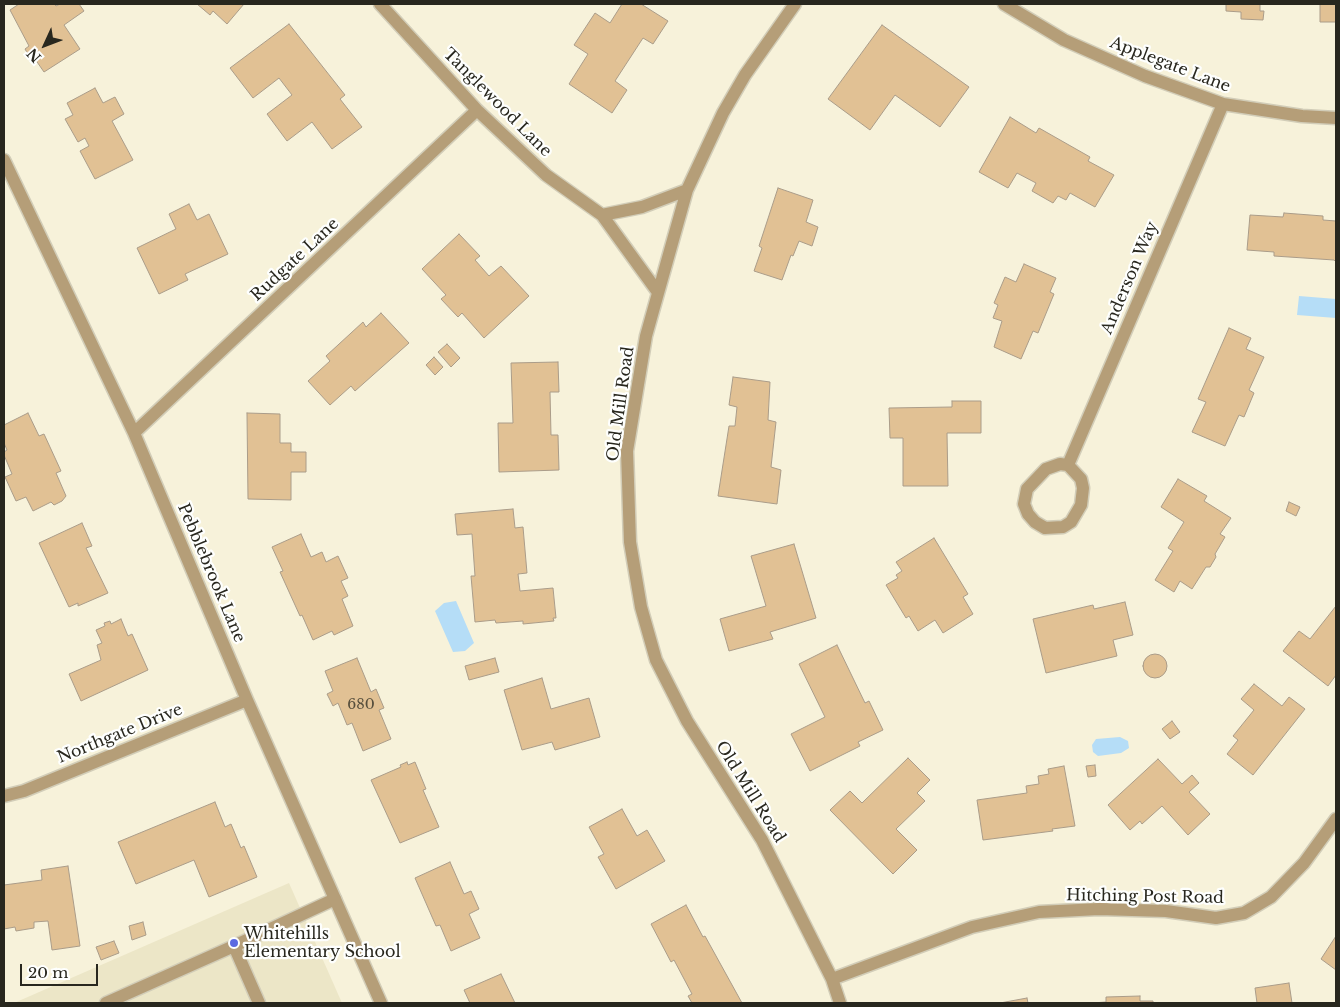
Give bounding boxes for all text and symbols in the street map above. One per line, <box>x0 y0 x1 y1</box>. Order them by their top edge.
north arrow <box>20 20 70 70</box>
street label: Applegate Lane <box>1107 33 1233 97</box>
text: N <box>23 44 45 66</box>
street label: Tanglewood Lane <box>439 45 555 161</box>
street label: Rudgate Lane <box>247 214 343 306</box>
street label: Anderson Way <box>1098 219 1162 337</box>
street label: Old Mill Road <box>603 345 639 463</box>
street label: Pebblebrook Lane <box>173 501 249 645</box>
house number: 680 <box>347 697 375 713</box>
street label: Northgate Drive <box>55 700 185 768</box>
street label: Old Mill Road <box>711 738 789 846</box>
street label: Hitching Post Road <box>1066 886 1224 908</box>
place label: Whitehills Elementary School <box>244 924 401 962</box>
marker: Whitehills Elementary School <box>228 937 240 949</box>
scale bar <box>22 954 100 986</box>
text: 20 m <box>28 963 68 982</box>

